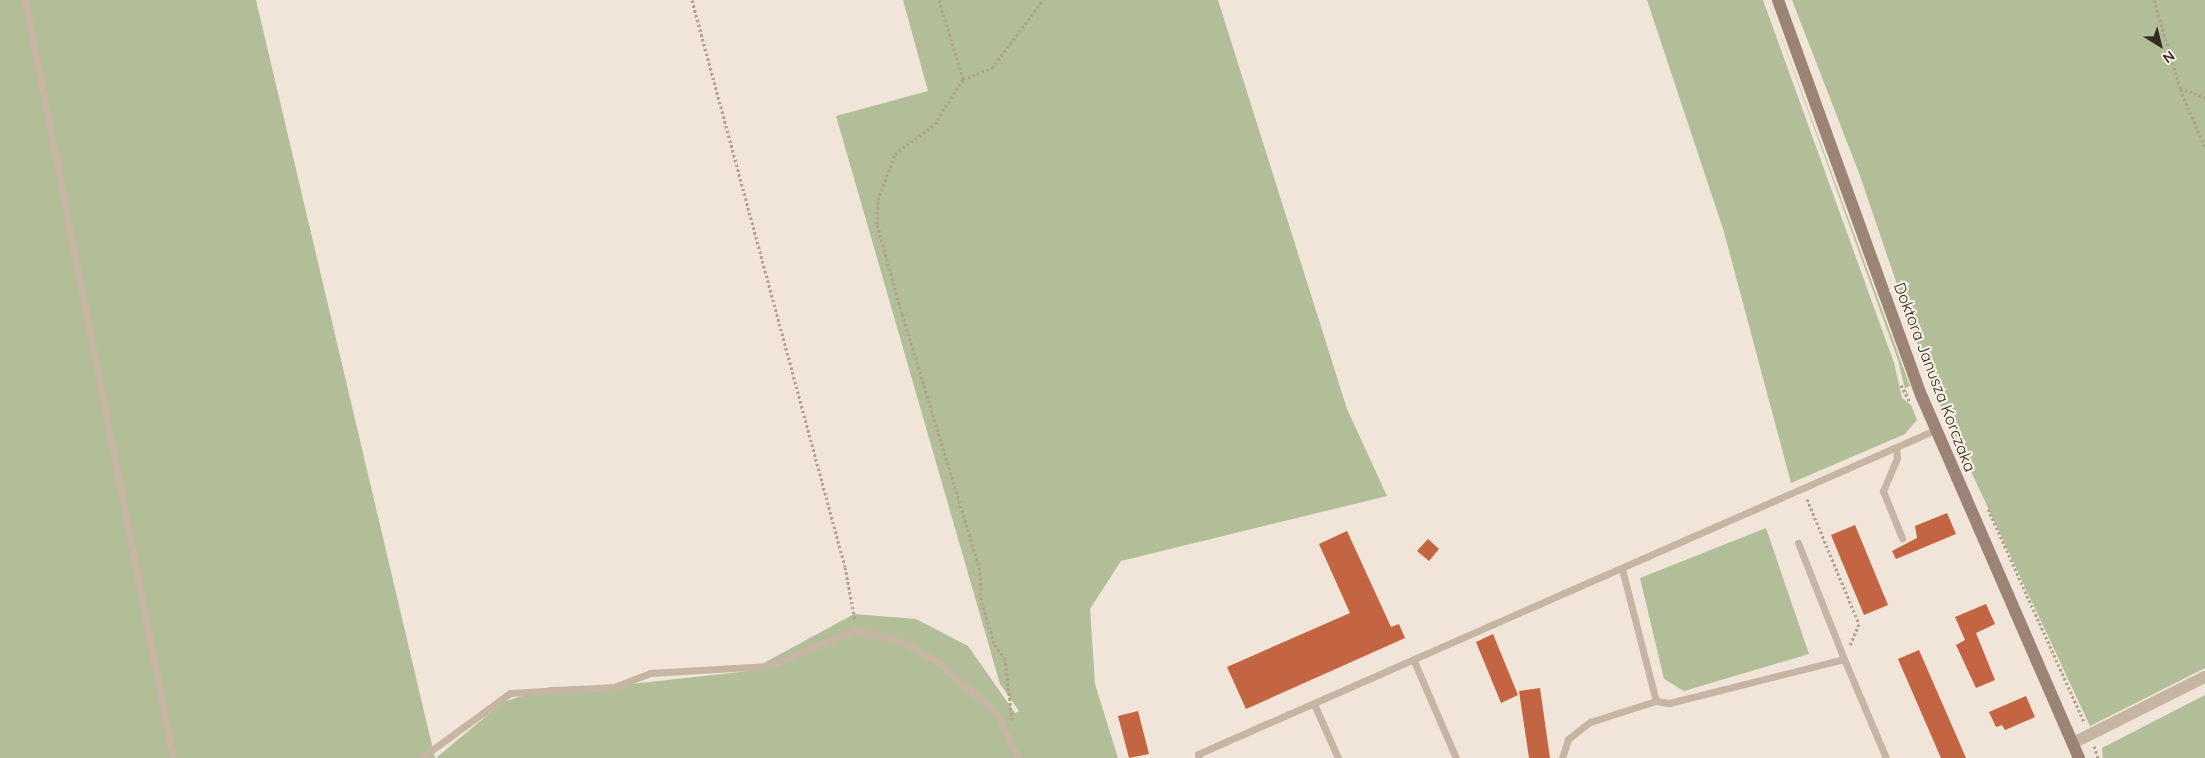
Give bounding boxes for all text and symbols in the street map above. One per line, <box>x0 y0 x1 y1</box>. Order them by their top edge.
north arrow <box>2135 20 2185 70</box>
text: N <box>2159 47 2178 67</box>
street label: Doktora Janusza Korczaka <box>1890 280 1980 474</box>

